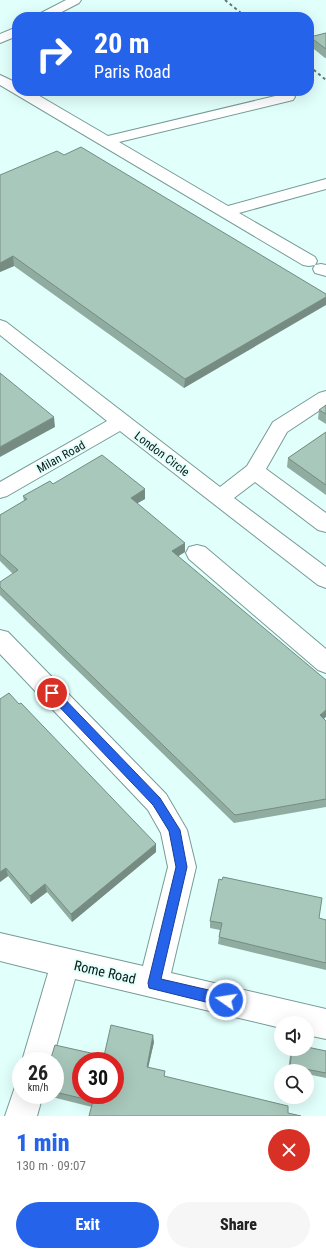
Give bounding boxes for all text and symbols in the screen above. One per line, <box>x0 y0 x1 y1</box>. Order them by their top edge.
text: 20 m <box>94 27 150 60</box>
icon: right <box>28 28 80 80</box>
text: Paris Road <box>94 61 171 82</box>
street label: London Circle <box>132 429 193 479</box>
street label: Milan Road <box>34 438 88 476</box>
pin <box>35 676 69 710</box>
icon: arrive <box>41 682 63 704</box>
street label: Rome Road <box>73 957 137 987</box>
position arrow <box>205 979 247 1021</box>
map controls <box>274 1016 314 1104</box>
button: sound <box>274 1016 314 1056</box>
speed limit sign: 30 <box>72 1052 124 1104</box>
text: 26 <box>28 1061 48 1085</box>
button: search <box>274 1064 314 1104</box>
text: km/h <box>28 1082 48 1093</box>
text: 1 min <box>16 1129 70 1157</box>
button: close <box>268 1129 310 1171</box>
text: 130 m · 09:07 <box>16 1158 86 1173</box>
button: Exit <box>16 1202 159 1248</box>
button: Share <box>167 1202 310 1248</box>

